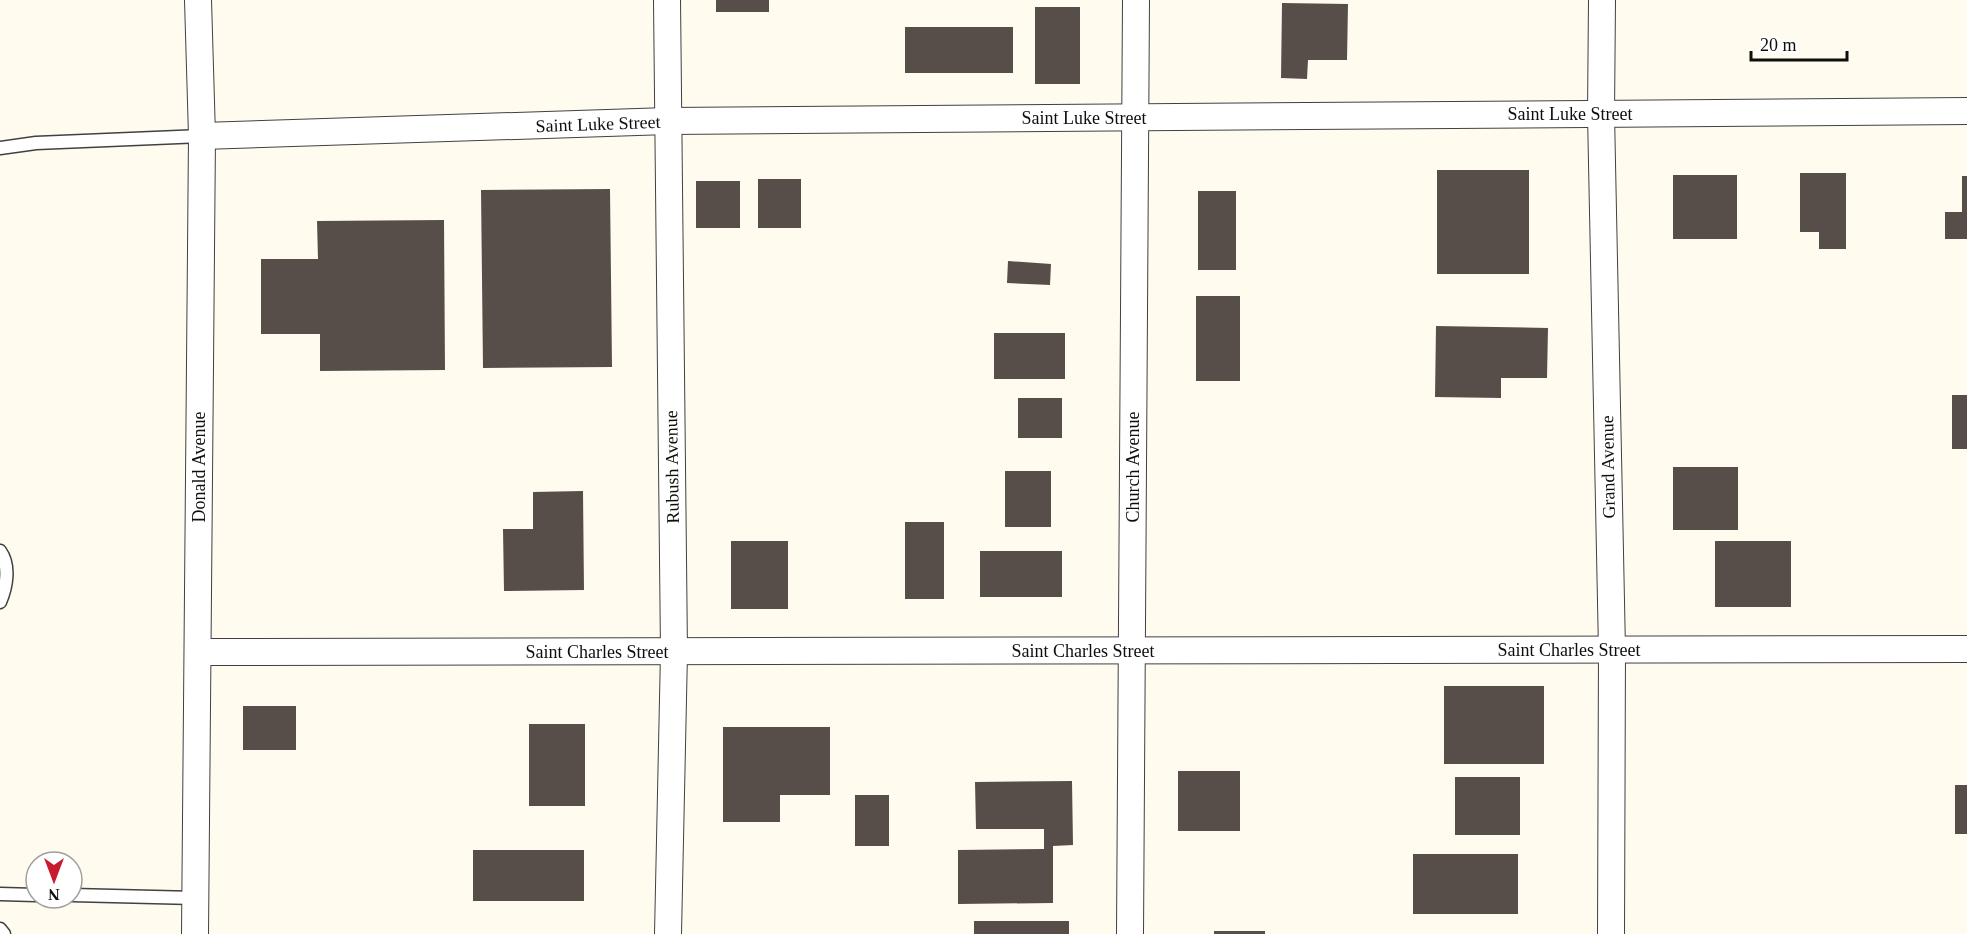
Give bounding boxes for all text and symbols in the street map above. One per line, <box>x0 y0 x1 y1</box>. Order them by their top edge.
scale bar <box>1751 24 1847 62</box>
text: 20 m <box>1760 35 1797 55</box>
street label: Saint Luke Street <box>1508 104 1632 124</box>
street label: Saint Luke Street <box>1022 108 1146 128</box>
street label: Saint Luke Street <box>535 112 661 136</box>
street label: Rubush Avenue <box>661 410 683 524</box>
street label: Donald Avenue <box>189 411 209 523</box>
street label: Church Avenue <box>1123 411 1143 523</box>
street label: Grand Avenue <box>1597 415 1619 519</box>
street label: Saint Charles Street <box>1498 640 1640 660</box>
street label: Saint Charles Street <box>1012 641 1154 661</box>
street label: Saint Charles Street <box>526 642 668 662</box>
north arrow <box>24 850 84 910</box>
text: N <box>48 886 60 903</box>

